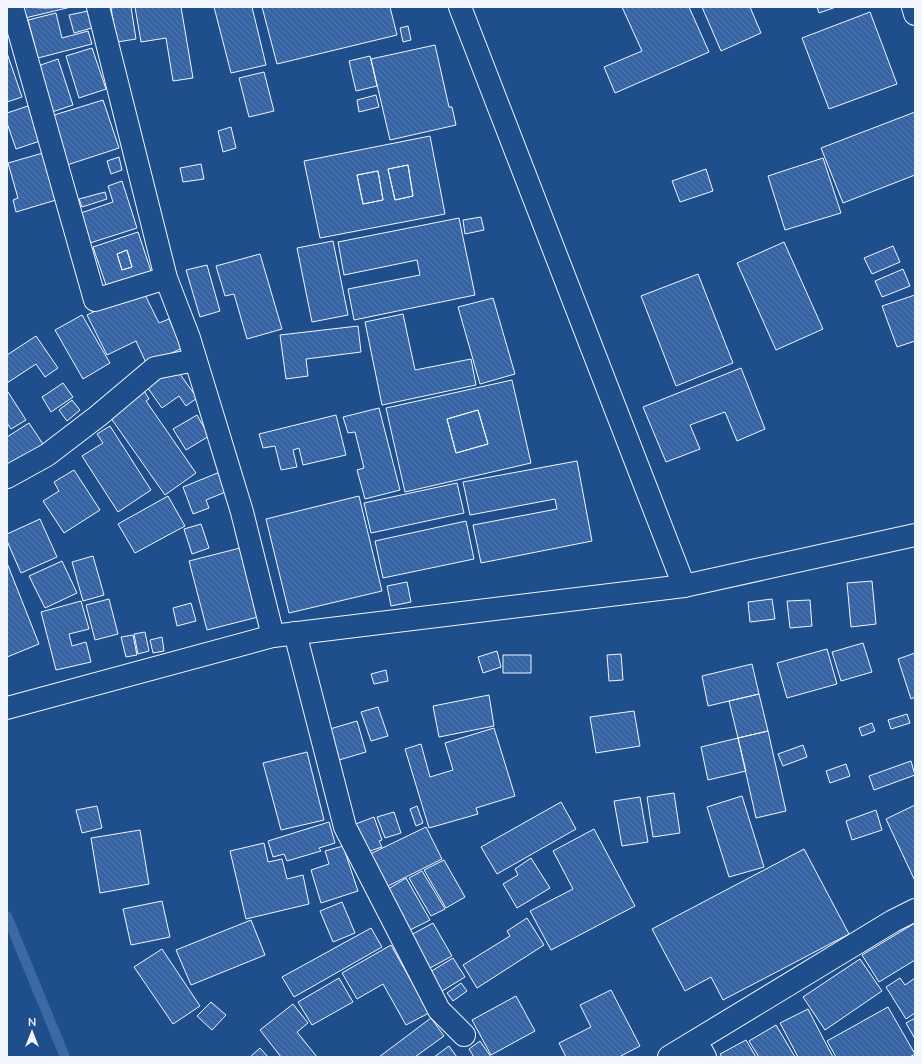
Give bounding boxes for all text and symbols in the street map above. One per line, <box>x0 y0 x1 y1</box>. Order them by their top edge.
north arrow <box>12 1012 52 1052</box>
text: N <box>28 1015 36 1030</box>

